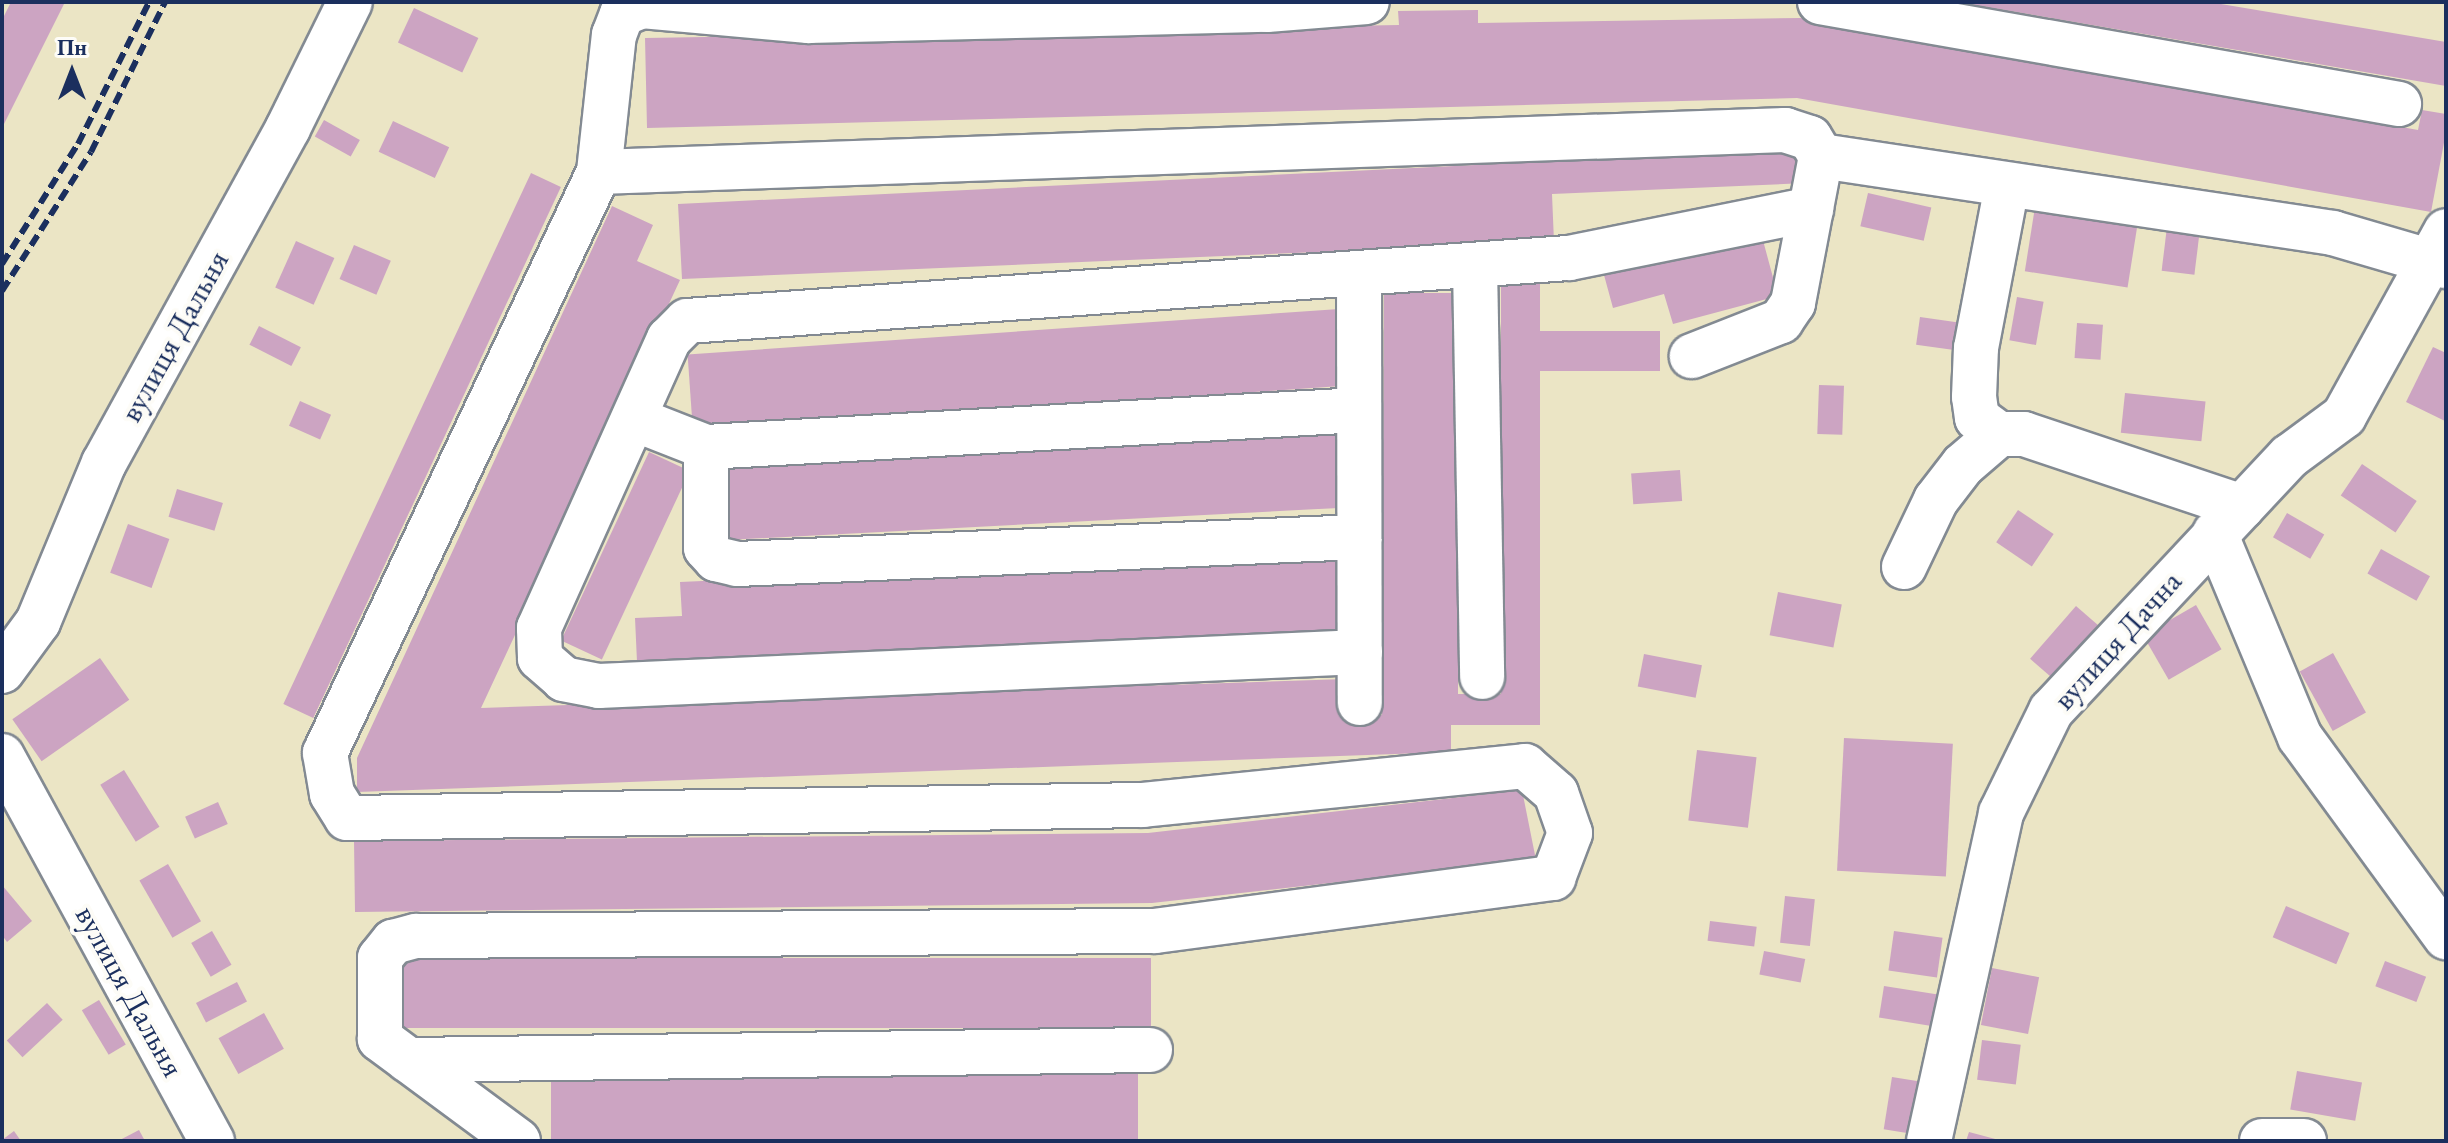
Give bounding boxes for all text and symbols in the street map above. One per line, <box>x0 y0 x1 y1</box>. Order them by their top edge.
north arrow <box>32 32 112 112</box>
text: Пн <box>57 33 87 62</box>
street label: вулиця Дальня <box>111 244 237 428</box>
street label: вулиця Дачна <box>2044 562 2190 718</box>
street label: вулиця Дальня <box>67 899 193 1083</box>

